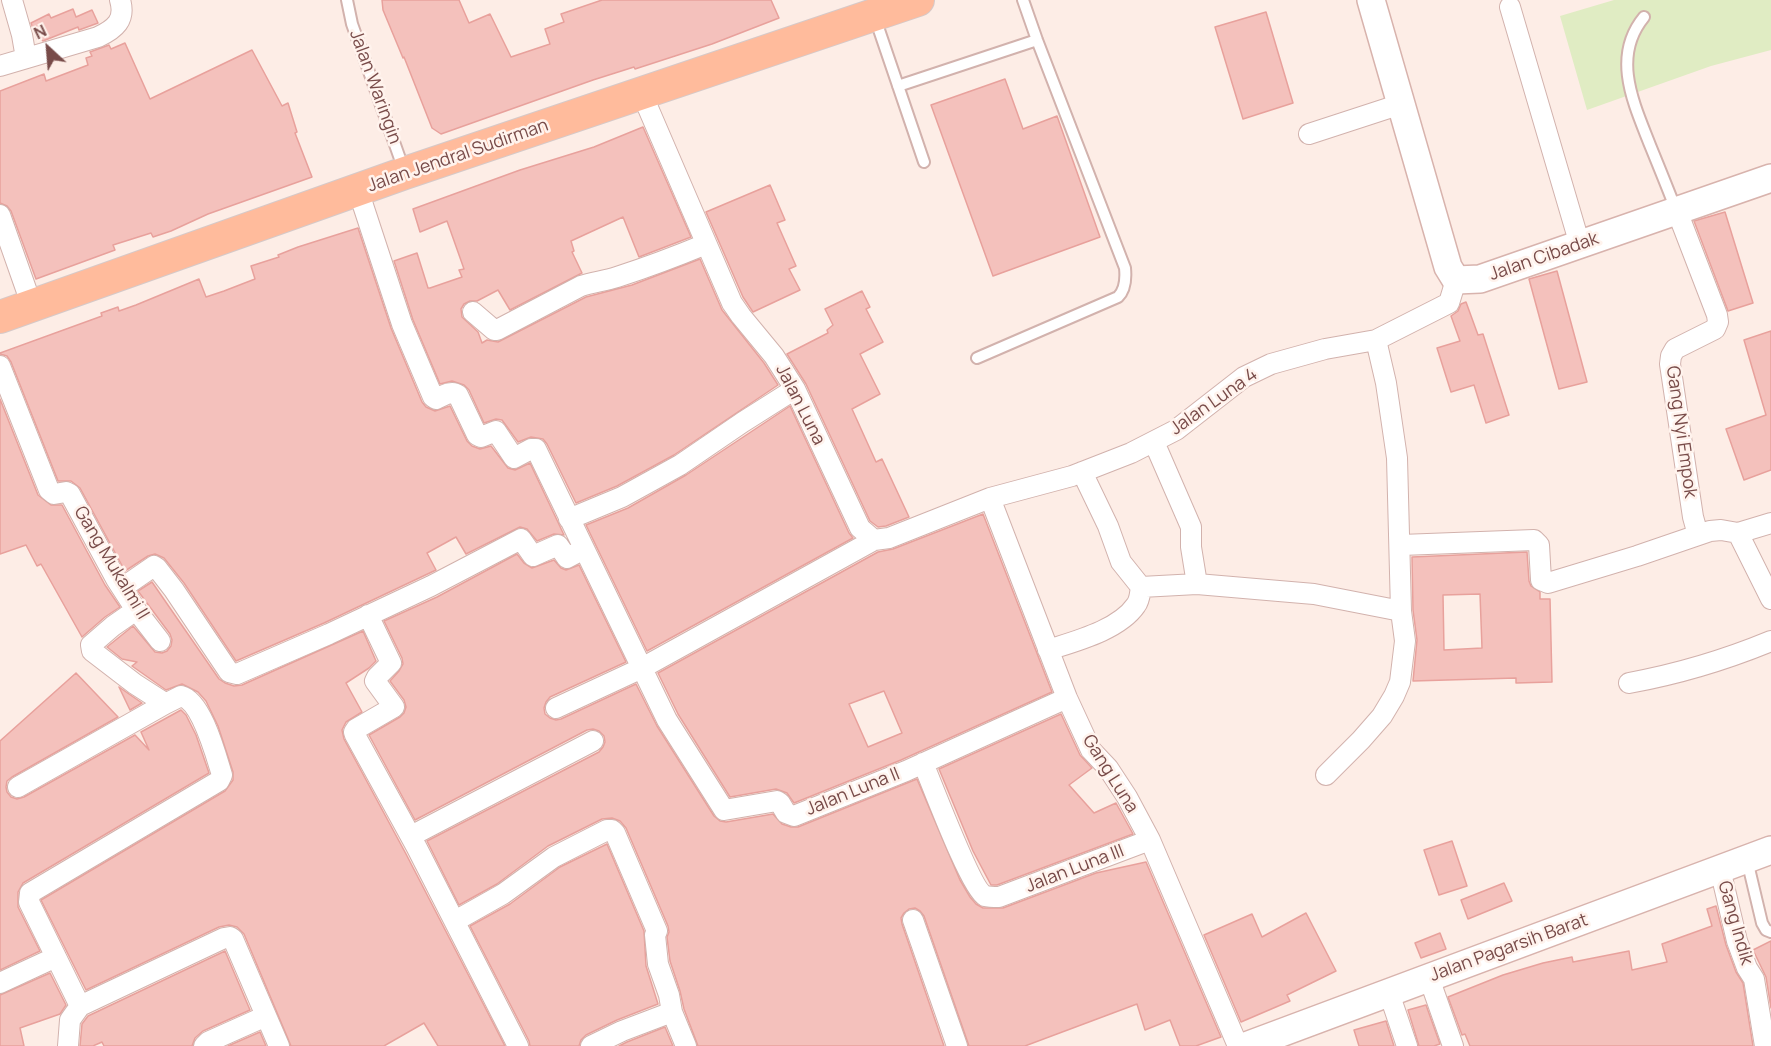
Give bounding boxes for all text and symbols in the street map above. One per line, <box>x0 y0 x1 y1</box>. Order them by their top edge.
north arrow <box>18 18 78 78</box>
text: N <box>30 19 50 44</box>
street label: Jalan Waringin <box>344 27 406 147</box>
street label: Jalan Jendral Sudirman <box>365 115 551 197</box>
street label: Jalan Cibadak <box>1487 228 1601 286</box>
street label: Jalan Luna <box>771 361 829 449</box>
street label: Jalan Luna 4 <box>1166 364 1262 440</box>
street label: Gang Nyi Empok <box>1661 365 1701 499</box>
street label: Gang Mukalmi II <box>69 503 153 623</box>
street label: Gang Luna <box>1077 731 1143 817</box>
street label: Jalan Luna II <box>803 763 903 821</box>
street label: Jalan Luna III <box>1023 840 1127 898</box>
street label: Gang Indik <box>1713 879 1757 967</box>
street label: Jalan Pagarsih Barat <box>1427 909 1591 987</box>

